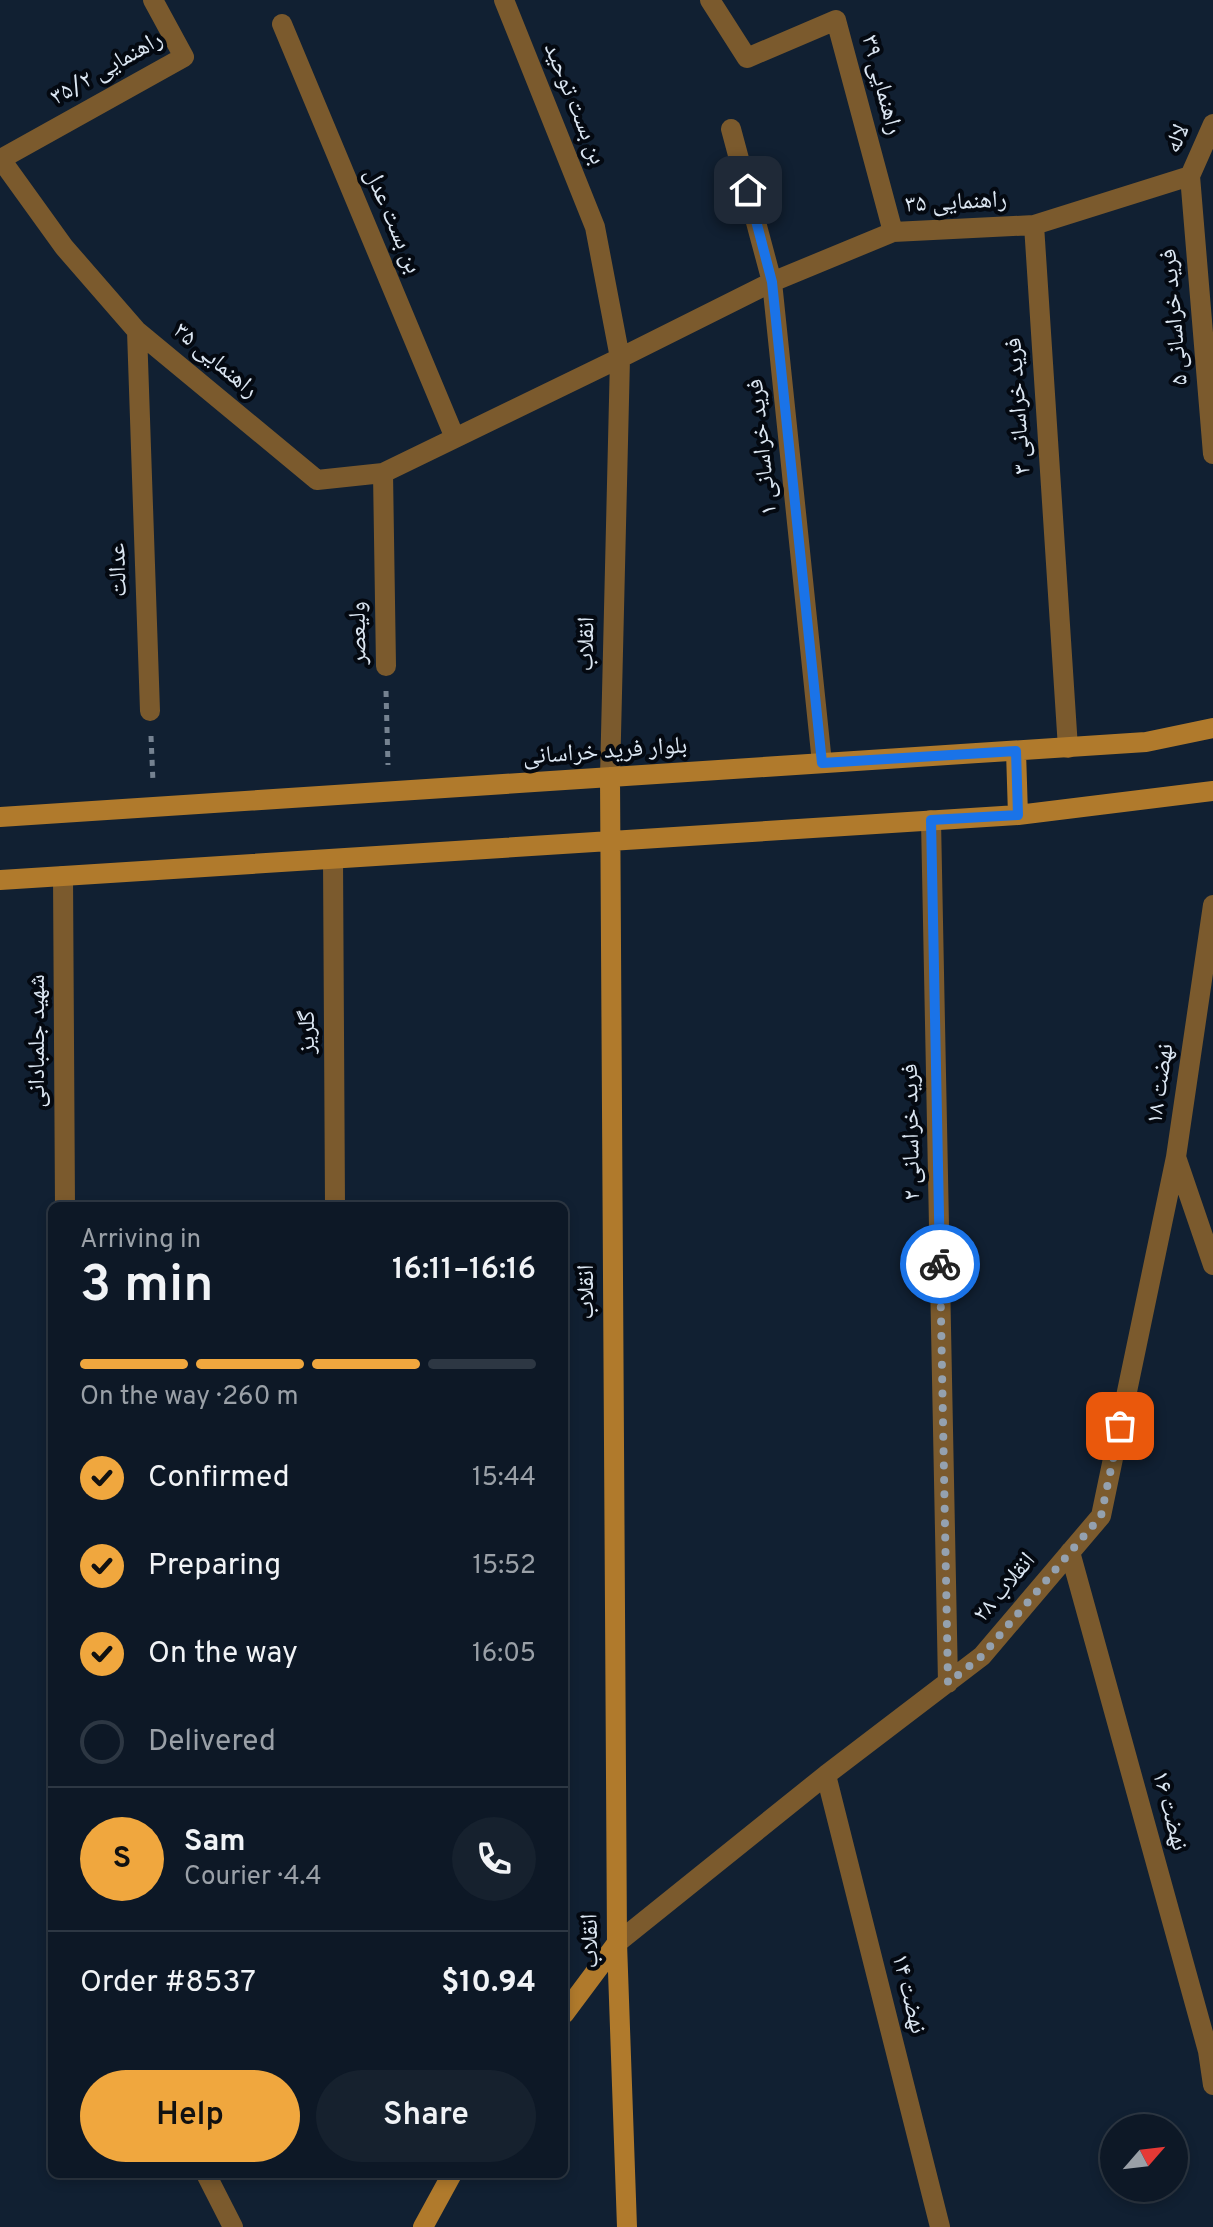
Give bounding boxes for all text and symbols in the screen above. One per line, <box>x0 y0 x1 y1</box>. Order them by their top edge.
street label: راهنمایی ۳۵/۲ <box>46 25 168 113</box>
street label: راهنمایی ۳۹ <box>853 32 909 138</box>
street label: بن بست توحید <box>536 39 612 169</box>
street label: لاله <box>1159 120 1197 158</box>
pin <box>714 156 782 224</box>
street label: بن بست عدل <box>356 164 428 278</box>
icon: home <box>726 168 770 212</box>
street label: راهنمایی ۳۵ <box>904 185 1008 221</box>
street label: فرید خراسانی ۵ <box>1154 247 1196 387</box>
street label: راهنمایی ۳۵ <box>166 317 264 405</box>
street label: فرید خراسانی ۳ <box>999 337 1039 475</box>
street label: فرید خراسانی ۱ <box>741 377 785 517</box>
street label: عدالت <box>103 543 135 597</box>
street label: ولیعصر <box>343 601 375 666</box>
street label: انقلاب <box>572 616 602 672</box>
street label: بلوار فرید خراسانی <box>522 731 688 773</box>
street label: شهید جلمبادانی <box>23 974 53 1108</box>
street label: گلریز <box>293 1010 323 1055</box>
street label: نهضت ۱۸ <box>1140 1042 1182 1126</box>
street label: فرید خراسانی ۲ <box>896 1063 928 1201</box>
text: Arriving in <box>80 1224 201 1257</box>
courier <box>900 1224 980 1304</box>
icon: bike <box>918 1242 962 1286</box>
text: 16:11–16:16 <box>392 1252 536 1289</box>
text: 3 min <box>80 1254 213 1320</box>
street label: انقلاب <box>572 1265 602 1319</box>
text: On the way · 260 m <box>80 1381 298 1414</box>
pin <box>1086 1392 1154 1460</box>
icon: bag <box>1098 1404 1142 1448</box>
icon: check <box>80 1456 124 1500</box>
text: Confirmed <box>148 1460 290 1497</box>
text: 15:44 <box>472 1462 536 1495</box>
icon: check <box>80 1544 124 1588</box>
street label: انقلاب ۲۸ <box>967 1547 1043 1629</box>
text: Preparing <box>148 1548 281 1585</box>
text: 15:52 <box>472 1550 536 1583</box>
icon: check <box>80 1632 124 1676</box>
text: On the way <box>148 1636 298 1673</box>
text: 16:05 <box>472 1638 536 1671</box>
text: Delivered <box>148 1724 276 1761</box>
street label: نهضت ۱۶ <box>1144 1768 1194 1854</box>
button: phone <box>452 1817 536 1901</box>
text: Sam <box>184 1824 246 1861</box>
text: S <box>113 1841 131 1878</box>
text: Courier · 4.4 <box>184 1861 322 1894</box>
street label: انقلاب <box>576 1913 606 1969</box>
street label: نهضت ۱۴ <box>884 1951 932 2037</box>
text: Order #8537 <box>80 1965 256 2002</box>
text: $10.94 <box>441 1965 536 2002</box>
button: Help <box>80 2070 300 2162</box>
button: Share <box>316 2070 536 2162</box>
north arrow <box>1100 2114 1188 2202</box>
map controls <box>1100 2114 1188 2202</box>

